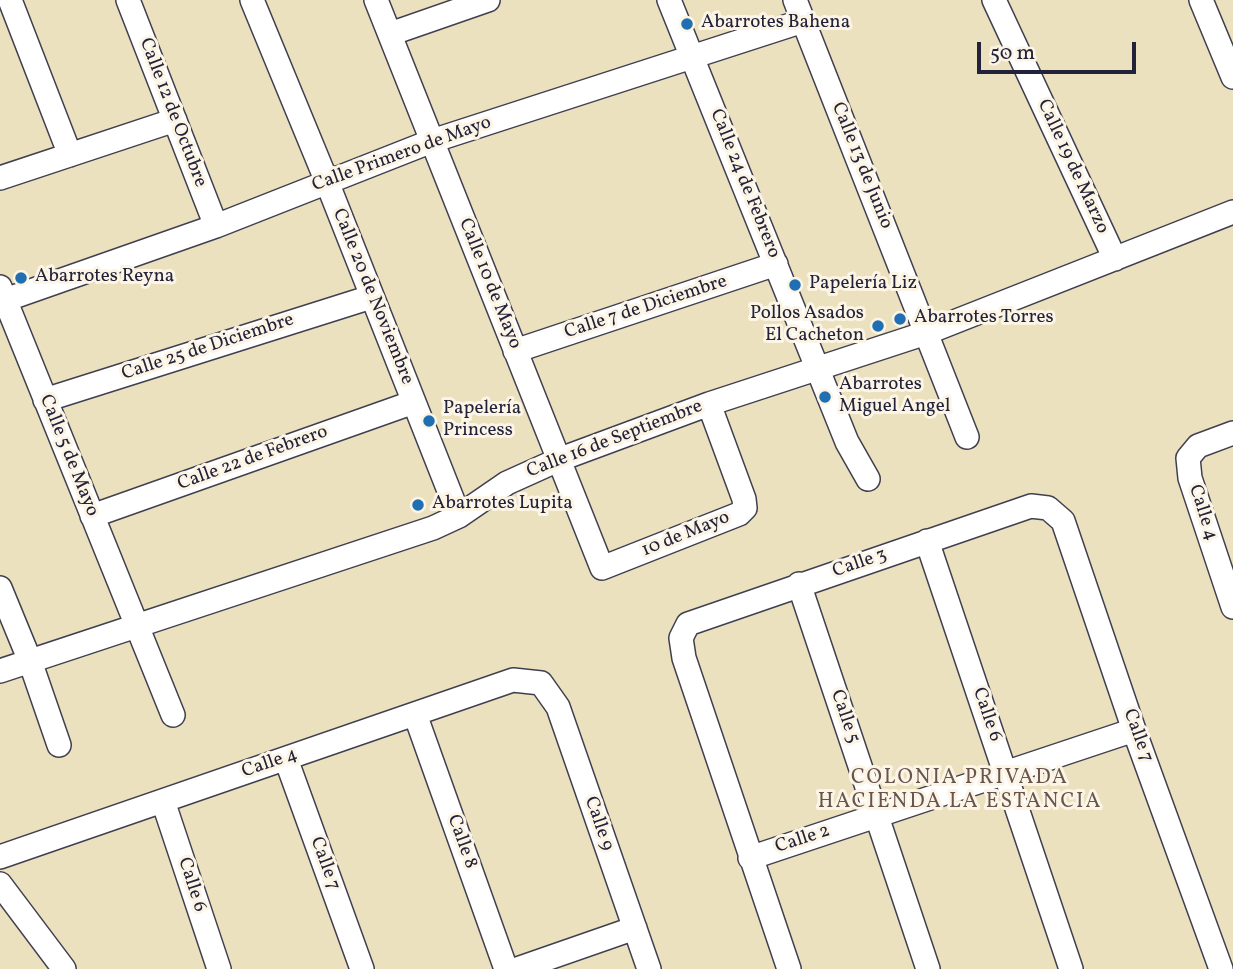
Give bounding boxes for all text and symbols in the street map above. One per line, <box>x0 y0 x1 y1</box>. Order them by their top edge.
place label: Abarrotes Bahena <box>701 13 850 35</box>
marker: Abarrotes Bahena <box>679 16 695 32</box>
scale bar <box>981 28 1140 72</box>
street label: Calle 12 de Octubre <box>133 35 211 191</box>
text: 50 m <box>990 39 1035 68</box>
street label: Calle 19 de Marzo <box>1031 96 1113 238</box>
street label: Calle 13 de Junio <box>825 99 897 233</box>
street label: Calle 24 de Febrero <box>704 106 784 262</box>
street label: Calle Primero de Mayo <box>309 112 495 198</box>
street label: Calle 20 de Noviembre <box>326 206 418 388</box>
street label: Calle 10 de Mayo <box>452 215 526 353</box>
place label: Abarrotes Reyna <box>35 267 174 289</box>
marker: Abarrotes Reyna <box>13 270 29 286</box>
street label: Calle 7 de Diciembre <box>562 271 730 345</box>
place label: Papelería Liz <box>809 274 917 296</box>
marker: Papelería Liz <box>787 277 803 293</box>
place label: Pollos Asados El Cacheton <box>750 304 864 348</box>
place label: Abarrotes Torres <box>914 308 1054 330</box>
street label: Calle 25 de Diciembre <box>119 309 297 387</box>
marker: Abarrotes Torres <box>892 311 908 327</box>
marker: Pollos Asados El Cacheton <box>870 318 886 334</box>
place label: Abarrotes Miguel Angel <box>839 375 950 419</box>
marker: Abarrotes Miguel Angel <box>817 389 833 405</box>
street label: Calle 5 de Mayo <box>33 392 103 520</box>
street label: Calle 16 de Septiembre <box>524 396 706 484</box>
place label: Papelería Princess <box>443 399 521 443</box>
marker: Papelería Princess <box>421 413 437 429</box>
street label: Calle 22 de Febrero <box>175 421 331 497</box>
street label: Calle 4 <box>1182 482 1222 544</box>
place label: Abarrotes Lupita <box>432 494 573 516</box>
marker: Abarrotes Lupita <box>410 497 426 513</box>
street label: 10 de Mayo <box>639 507 733 563</box>
street label: Calle 3 <box>830 544 890 584</box>
street label: Calle 6 <box>966 685 1006 745</box>
street label: Calle 5 <box>824 687 864 747</box>
street label: Calle 7 <box>1117 706 1157 766</box>
street label: Calle 4 <box>239 744 301 784</box>
district label: COLONIA PRIVADA HACIENDA LA ESTANCIA <box>820 766 1100 816</box>
street label: Calle 9 <box>578 794 618 854</box>
street label: Calle 8 <box>441 812 481 872</box>
street label: Calle 2 <box>773 820 833 860</box>
street label: Calle 7 <box>304 834 344 894</box>
street label: Calle 6 <box>172 855 210 915</box>

